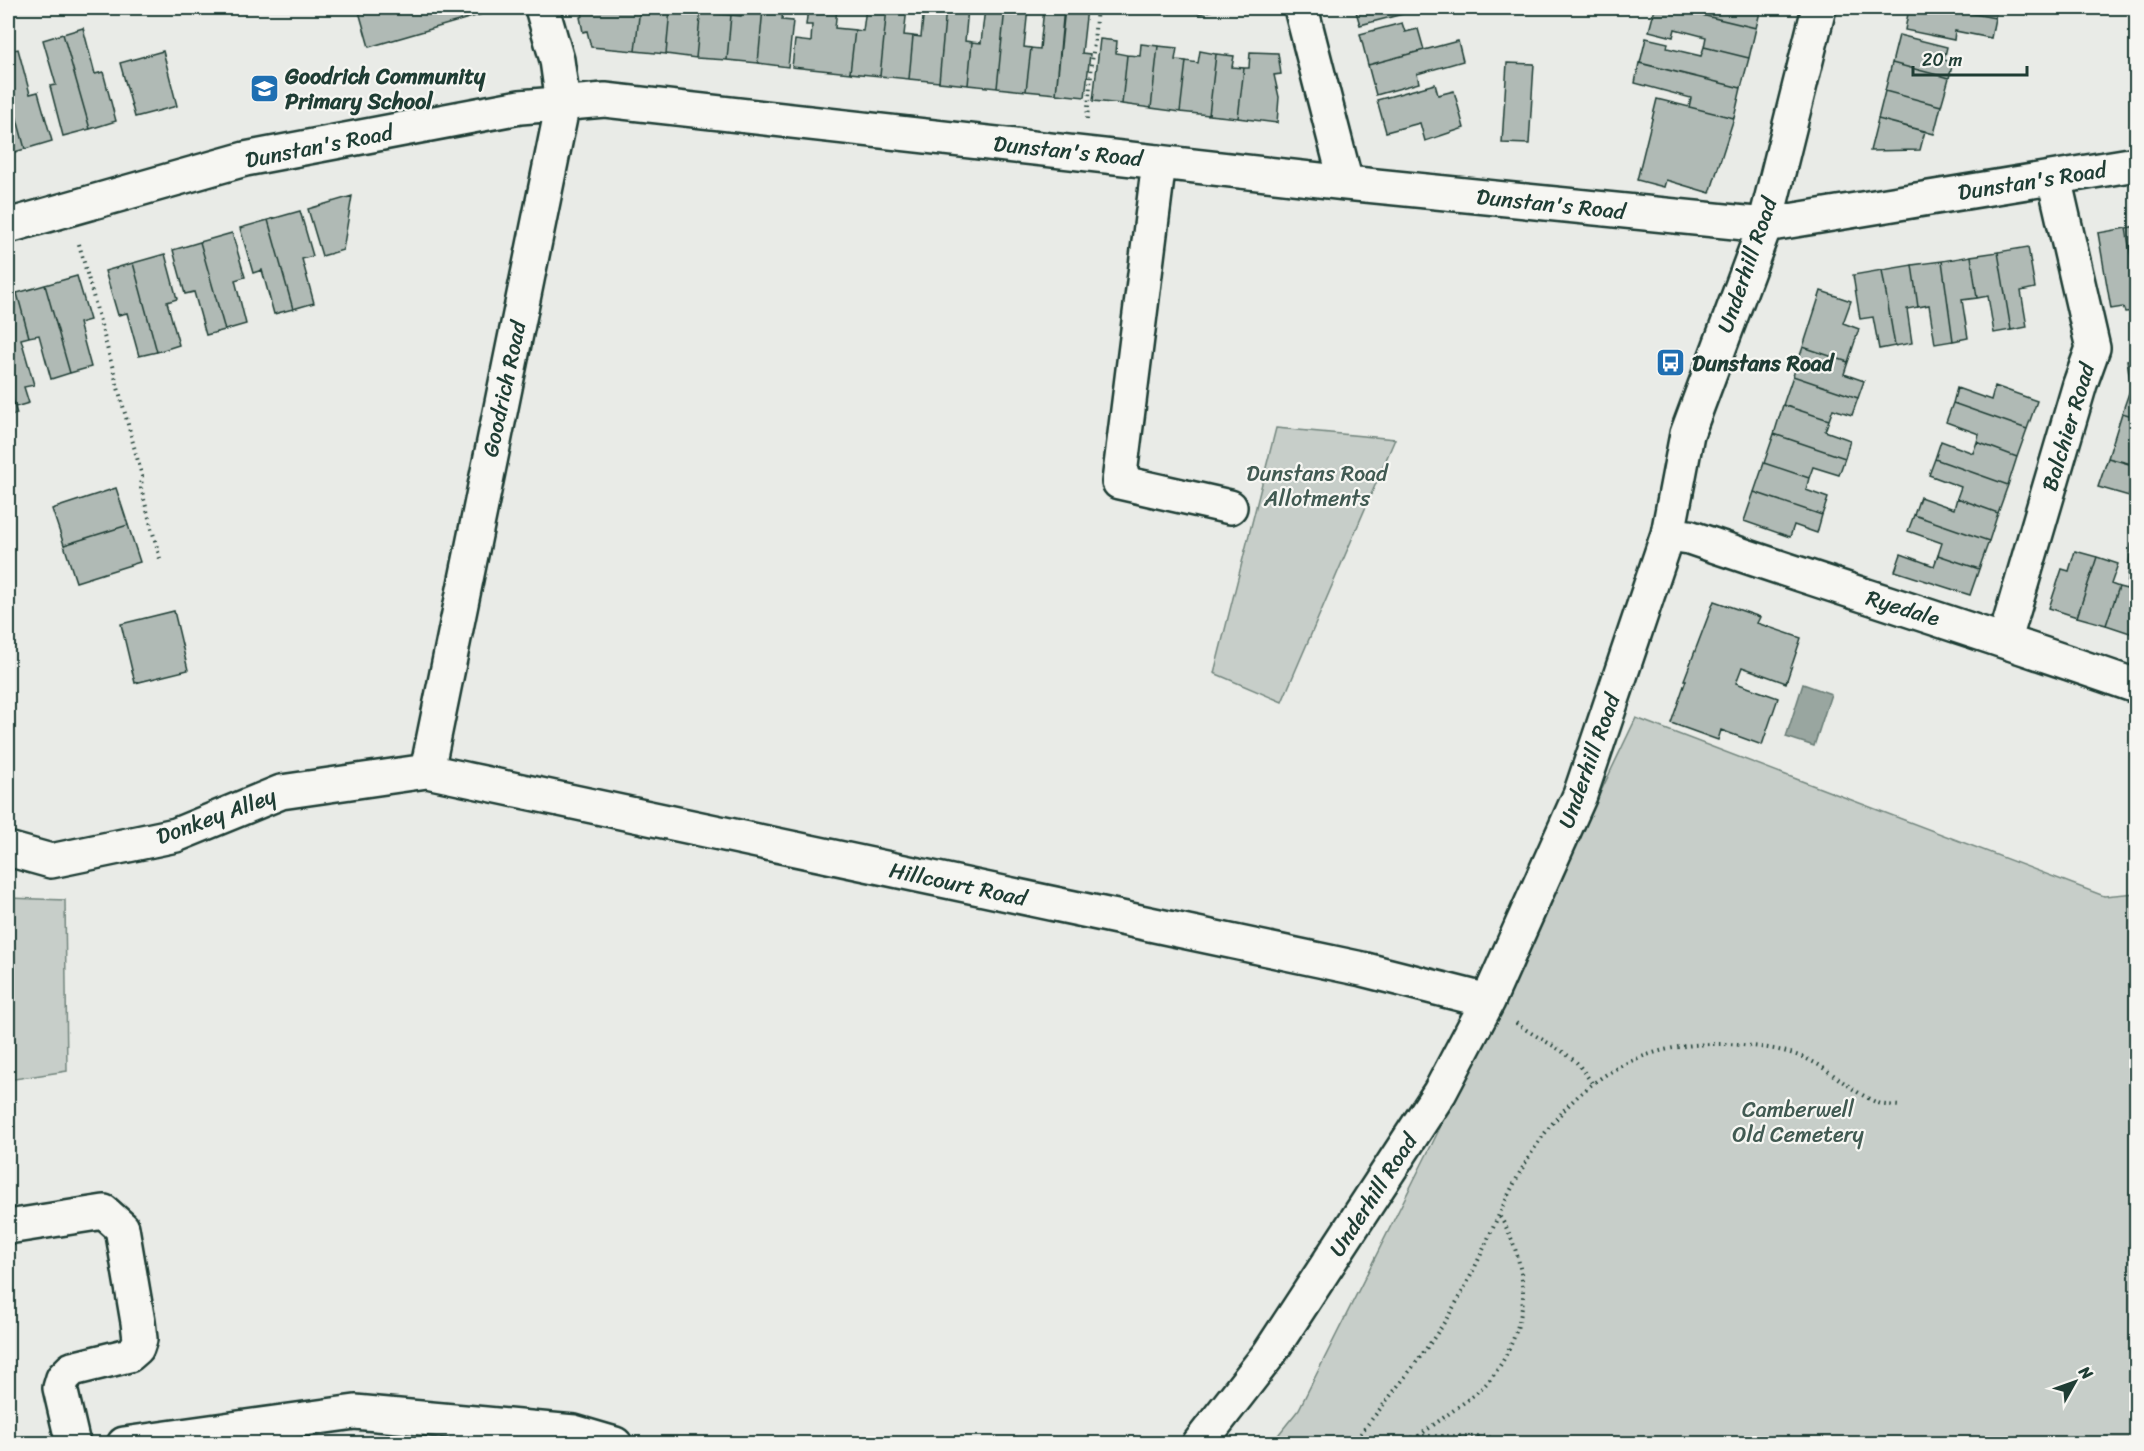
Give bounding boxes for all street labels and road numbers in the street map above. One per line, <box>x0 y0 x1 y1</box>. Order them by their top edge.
street label: Dunstan's Road <box>242 112 398 179</box>
street label: Dunstan's Road <box>992 124 1146 178</box>
street label: Dunstan's Road <box>1955 150 2110 212</box>
street label: Dunstan's Road <box>1475 177 1629 231</box>
street label: Underhill Road <box>1706 191 1789 338</box>
street label: Goodrich Road <box>471 316 538 461</box>
street label: Balchier Road <box>2030 357 2106 496</box>
street label: Ryedale <box>1861 578 1945 638</box>
street label: Underhill Road <box>1547 687 1632 834</box>
street label: Donkey Alley <box>151 776 282 856</box>
street label: Hillcourt Road <box>886 850 1032 918</box>
street label: Underhill Road <box>1318 1124 1429 1265</box>

